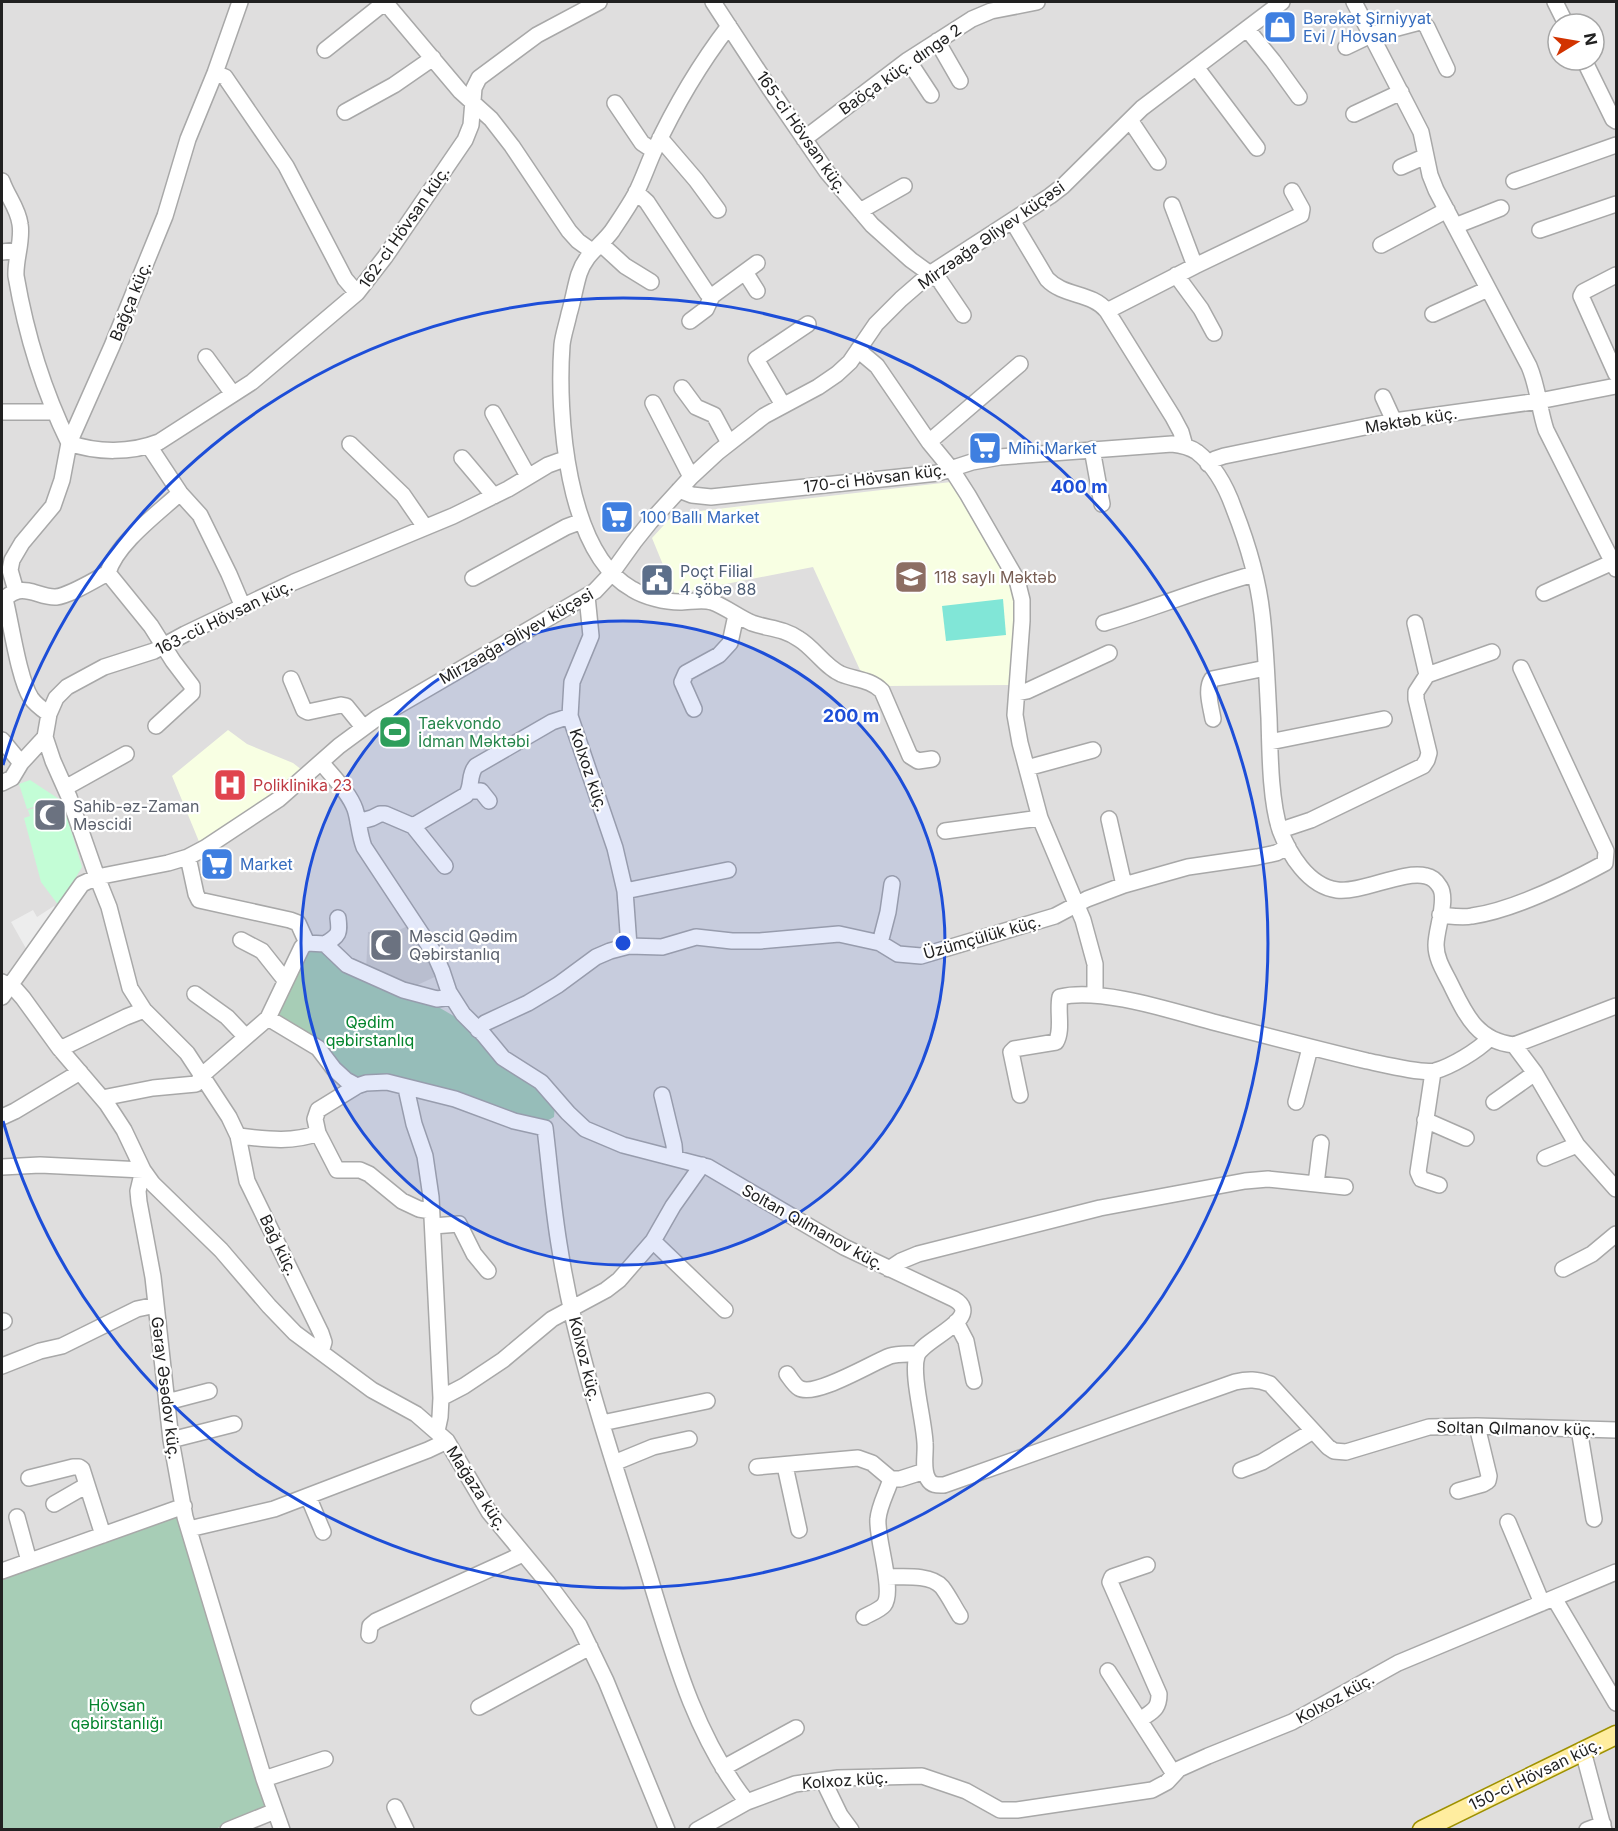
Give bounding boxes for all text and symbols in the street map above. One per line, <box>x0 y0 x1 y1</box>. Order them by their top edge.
place label: Bərəkət Şirniyyat Evi / Hovsan <box>1303 8 1431 46</box>
shop icon: Bərəkət Şirniyyat Evi / Hovsan <box>1262 9 1298 45</box>
north arrow <box>1546 12 1606 72</box>
street label: Baöça küç. dıngə 2 <box>835 19 965 119</box>
text: N <box>1580 31 1602 47</box>
street label: 165-ci Hövsan küç. <box>752 67 852 197</box>
street label: 162-ci Hövsan küç. <box>354 162 454 292</box>
street label: Mirzəağa Əliyev küçəsi <box>914 177 1068 293</box>
street label: Bağça küç. <box>105 258 155 344</box>
street label: Məktəb küç. <box>1363 403 1459 437</box>
supermarket icon: Mini Market <box>967 430 1003 466</box>
place label: Mini Market <box>1008 438 1097 458</box>
street label: 170-ci Hövsan küç. <box>802 459 948 497</box>
text: 400 m <box>1050 476 1108 497</box>
supermarket icon: 100 Ballı Market <box>599 499 635 535</box>
place label: 100 Ballı Market <box>640 507 759 527</box>
school or university icon: 118 saylı Məktəb <box>893 559 929 595</box>
place label: Poçt Filial 4 şöbə 88 <box>680 561 756 599</box>
public building icon: Poçt Filial 4 şöbə 88 <box>639 562 675 598</box>
place label: 118 saylı Məktəb <box>934 567 1057 587</box>
street label: 163-cü Hövsan küç. <box>152 575 296 659</box>
street label: Mirzəağa Əliyev küçəsi <box>435 584 597 688</box>
text: 200 m <box>823 705 879 726</box>
place label: Taekvondo İdman Məktəbi <box>418 713 530 751</box>
sports icon: Taekvondo İdman Məktəbi <box>377 714 413 750</box>
street label: Kolxoz küç. <box>565 726 613 814</box>
hospital icon: Poliklinika 23 <box>212 767 248 803</box>
place label: Poliklinika 23 <box>253 775 352 795</box>
place label: Sahib-əz-Zaman Məscidi <box>73 796 200 834</box>
mosque icon: Sahib-əz-Zaman Məscidi <box>32 797 68 833</box>
supermarket icon: Market <box>199 846 235 882</box>
place label: Market <box>240 854 293 874</box>
street label: Üzümçülük küç. <box>921 911 1043 963</box>
place label: Məscid Qədim Qəbirstanlıq <box>409 926 518 964</box>
mosque icon: Məscid Qədim Qəbirstanlıq <box>368 927 404 963</box>
centre of rings <box>613 933 633 953</box>
park label: Qədim qəbirstanlıq <box>326 1012 414 1050</box>
street label: Soltan Qılmanov küç. <box>738 1180 888 1274</box>
street label: Bağ küç. <box>256 1211 302 1279</box>
street label: Gəray Əsədov küç. <box>147 1315 185 1461</box>
street label: Kolxoz küç. <box>565 1315 605 1403</box>
street label: Soltan Qılmanov küç. <box>1436 1417 1596 1439</box>
street label: Mağaza küç. <box>442 1442 512 1534</box>
street label: Kolxoz küç. <box>1292 1668 1378 1728</box>
park label: Hövsan qəbirstanlığı <box>71 1695 163 1733</box>
street label: 150-ci Hövsan küç. <box>1466 1733 1604 1815</box>
street label: Kolxoz küç. <box>801 1767 889 1793</box>

